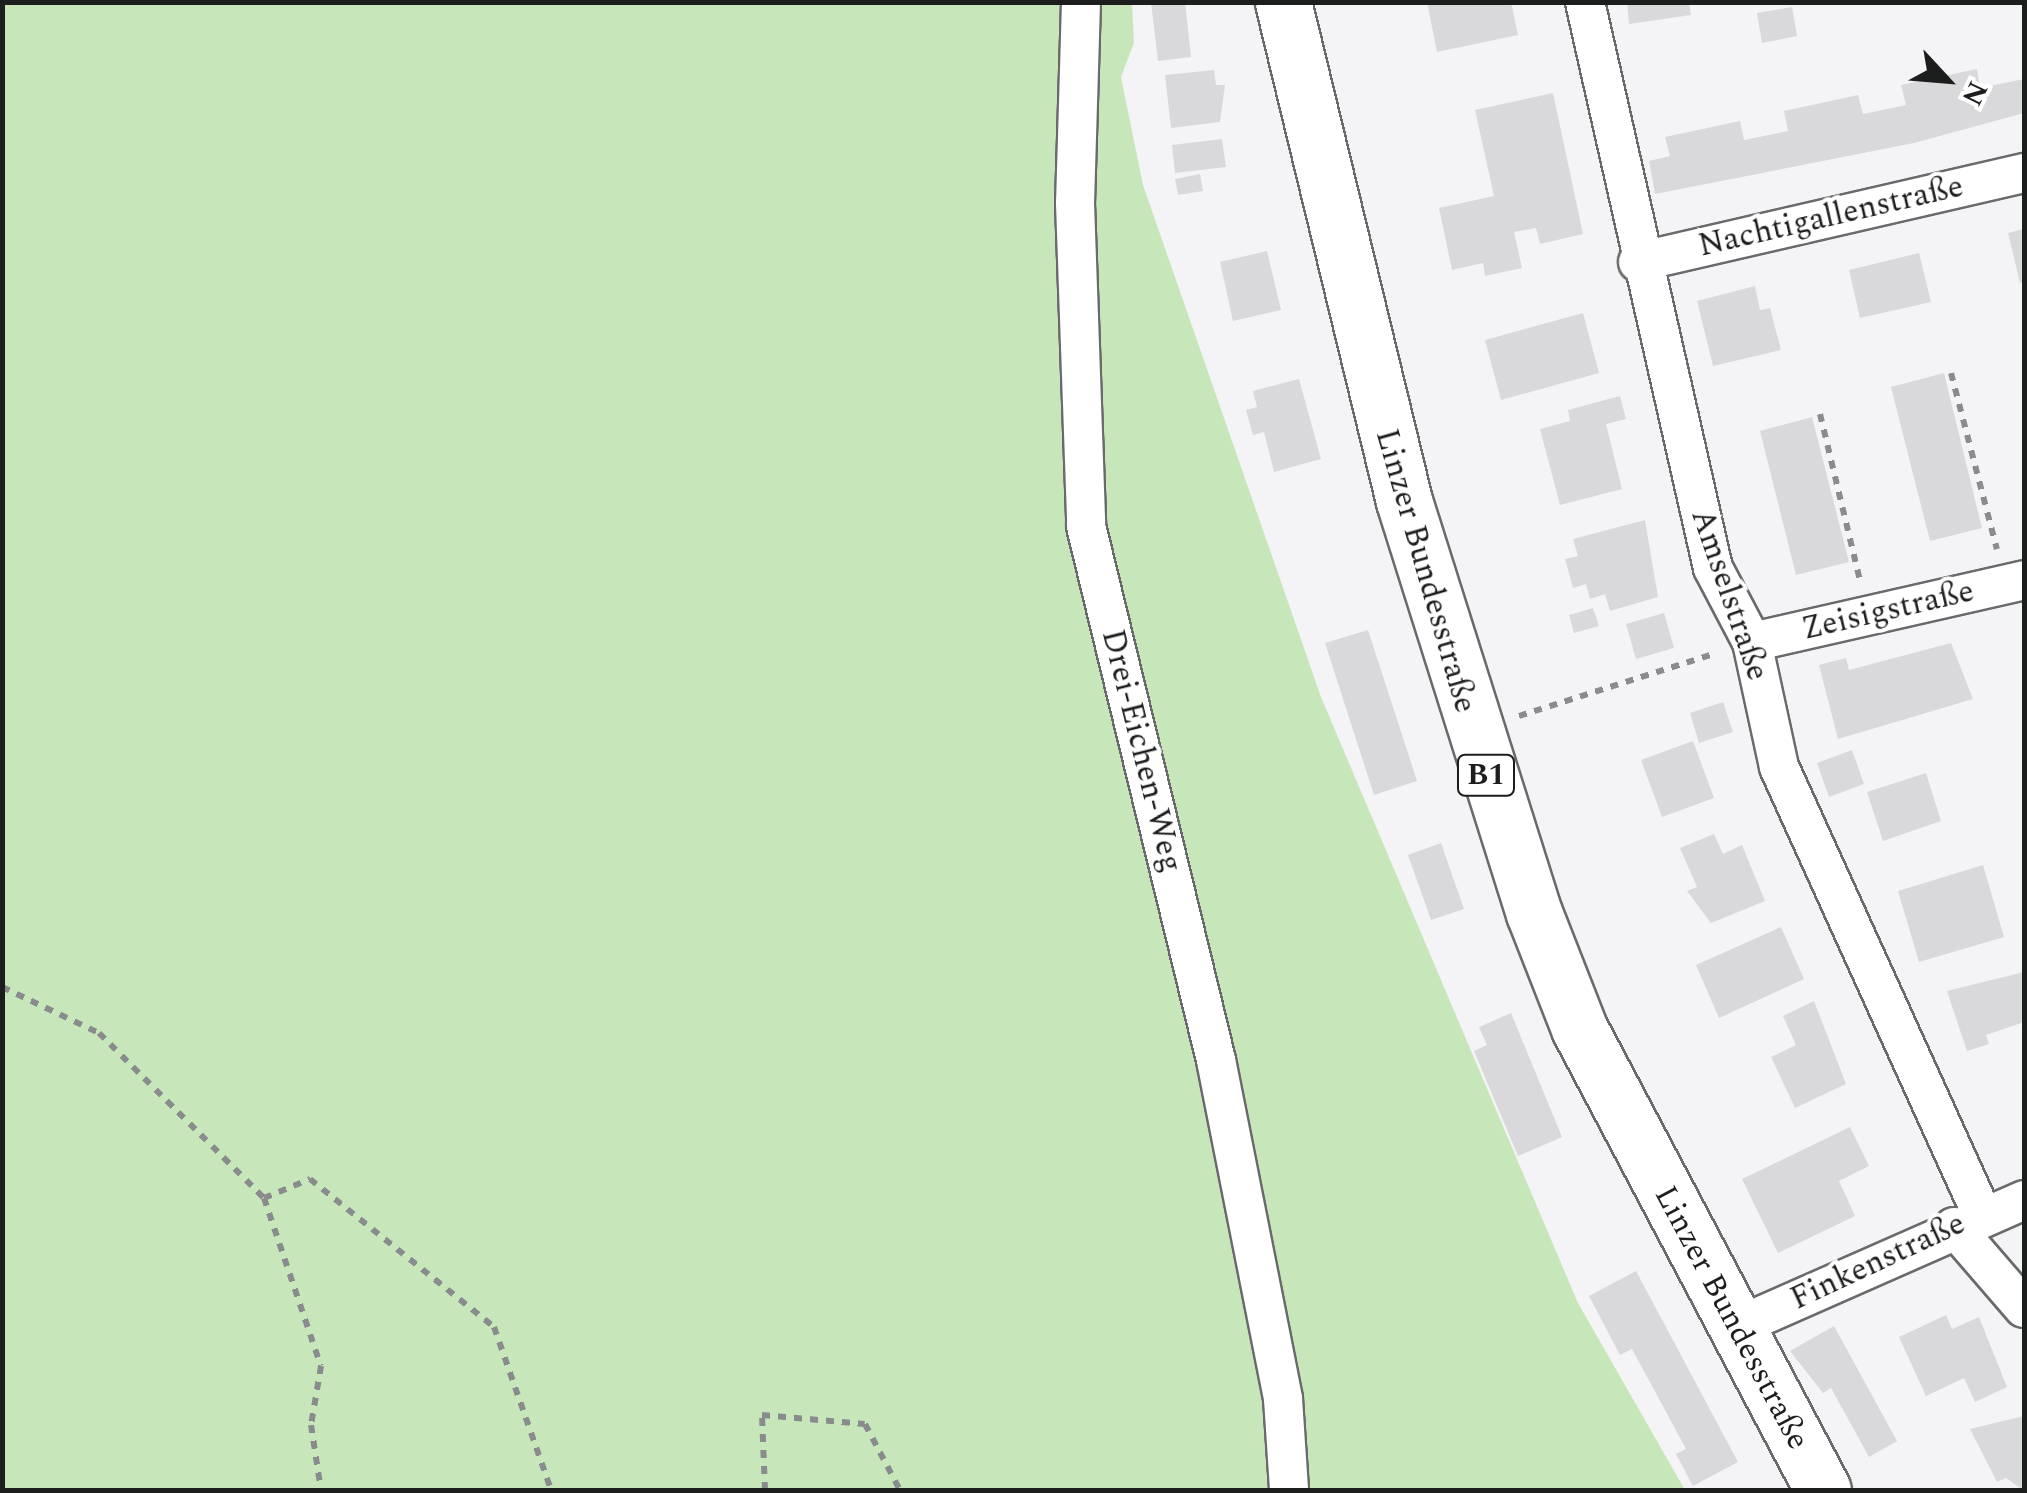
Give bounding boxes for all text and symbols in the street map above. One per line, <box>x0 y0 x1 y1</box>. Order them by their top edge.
north arrow <box>1897 30 1997 130</box>
text: N <box>1950 74 1999 113</box>
street label: Nachtigallenstraße <box>1695 168 1967 266</box>
street label: Linzer Bundesstraße <box>1366 425 1484 717</box>
street label: Amselstraße <box>1682 504 1776 686</box>
street label: Zeisigstraße <box>1798 573 1978 649</box>
street label: Drei-Eichen-Weg <box>1092 626 1190 876</box>
road number: B1 <box>1456 750 1516 800</box>
street label: Linzer Bundesstraße <box>1645 1180 1817 1456</box>
street label: Finkenstraße <box>1785 1205 1971 1319</box>

